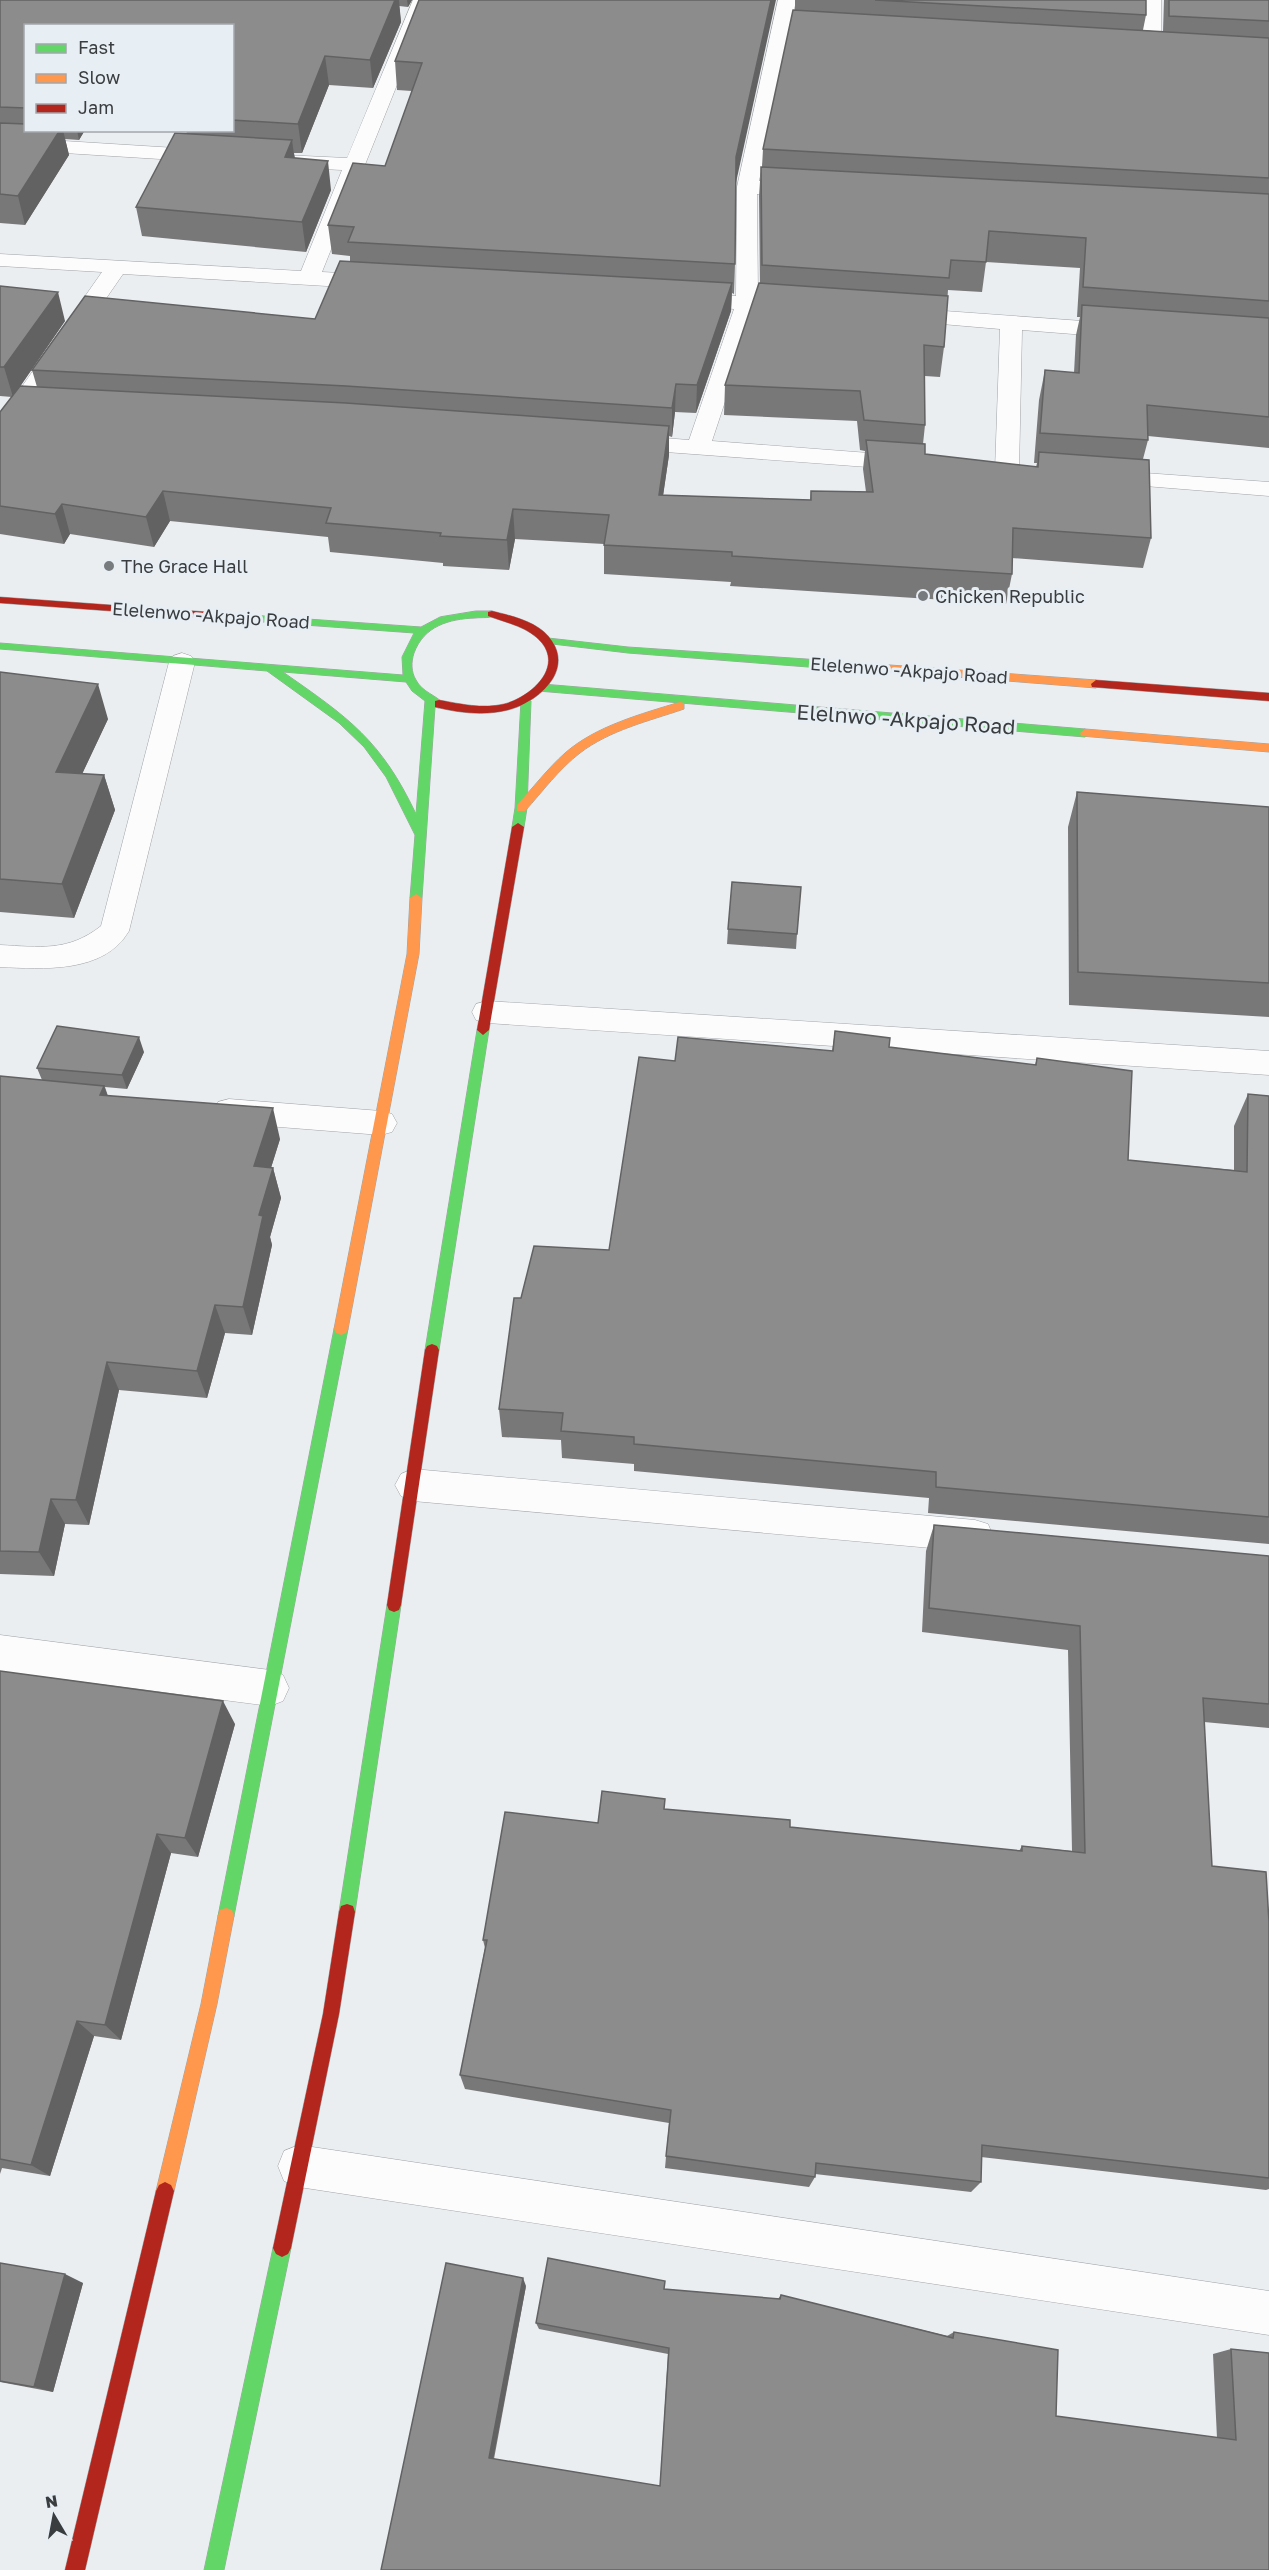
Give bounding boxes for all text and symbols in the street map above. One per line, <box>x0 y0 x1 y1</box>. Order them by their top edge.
legend <box>24 24 234 132</box>
text: Fast <box>78 36 115 58</box>
text: Slow <box>78 66 121 88</box>
text: Jam <box>78 96 114 118</box>
place label: The Grace Hall <box>121 555 248 577</box>
marker: The Grace Hall <box>102 559 116 573</box>
place label: Chicken Republic <box>935 585 1085 607</box>
marker: Chicken Republic <box>916 589 930 603</box>
street label: Elelenwo -Akpajo Road <box>111 597 311 633</box>
street label: Elelenwo -Akpajo Road <box>809 652 1009 688</box>
street label: Elelnwo -Akpajo Road <box>796 698 1016 740</box>
north arrow <box>24 2486 84 2546</box>
text: N <box>44 2490 59 2512</box>

